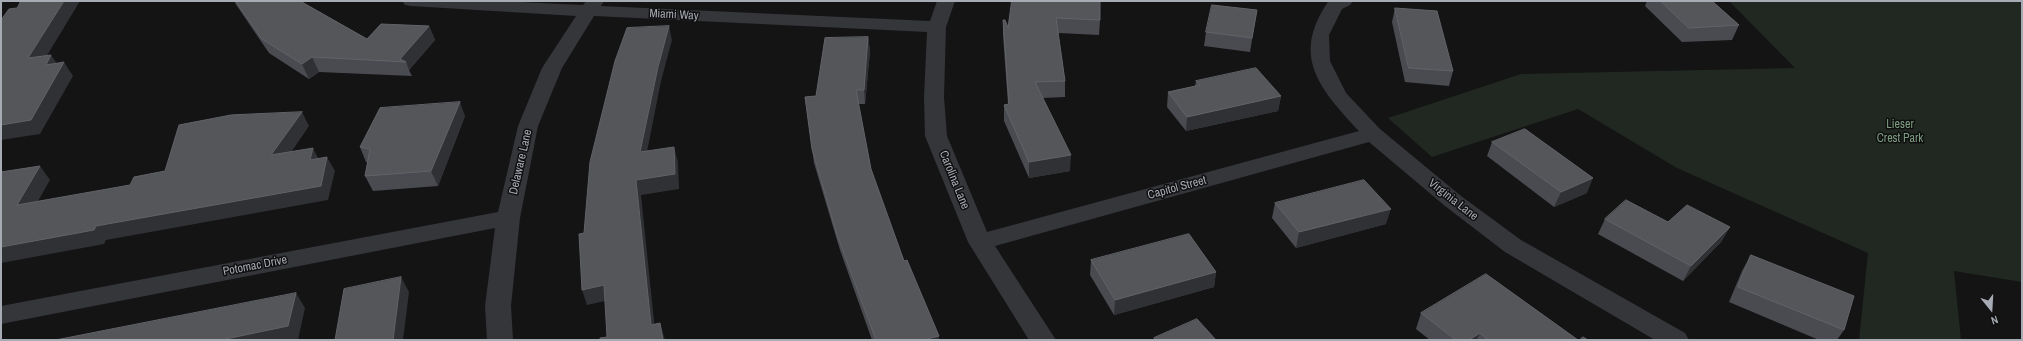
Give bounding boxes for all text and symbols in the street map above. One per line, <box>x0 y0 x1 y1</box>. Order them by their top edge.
street label: Miami Way <box>649 7 699 23</box>
park label: Lieser Crest Park <box>1877 118 1923 146</box>
street label: Delaware Lane <box>507 128 535 196</box>
street label: Carolina Lane <box>936 149 972 211</box>
street label: Capitol Street <box>1146 173 1208 203</box>
street label: Virginia Lane <box>1425 176 1481 224</box>
street label: Potomac Drive <box>222 253 288 279</box>
north arrow <box>1971 289 2011 329</box>
text: N <box>1989 313 2000 328</box>

